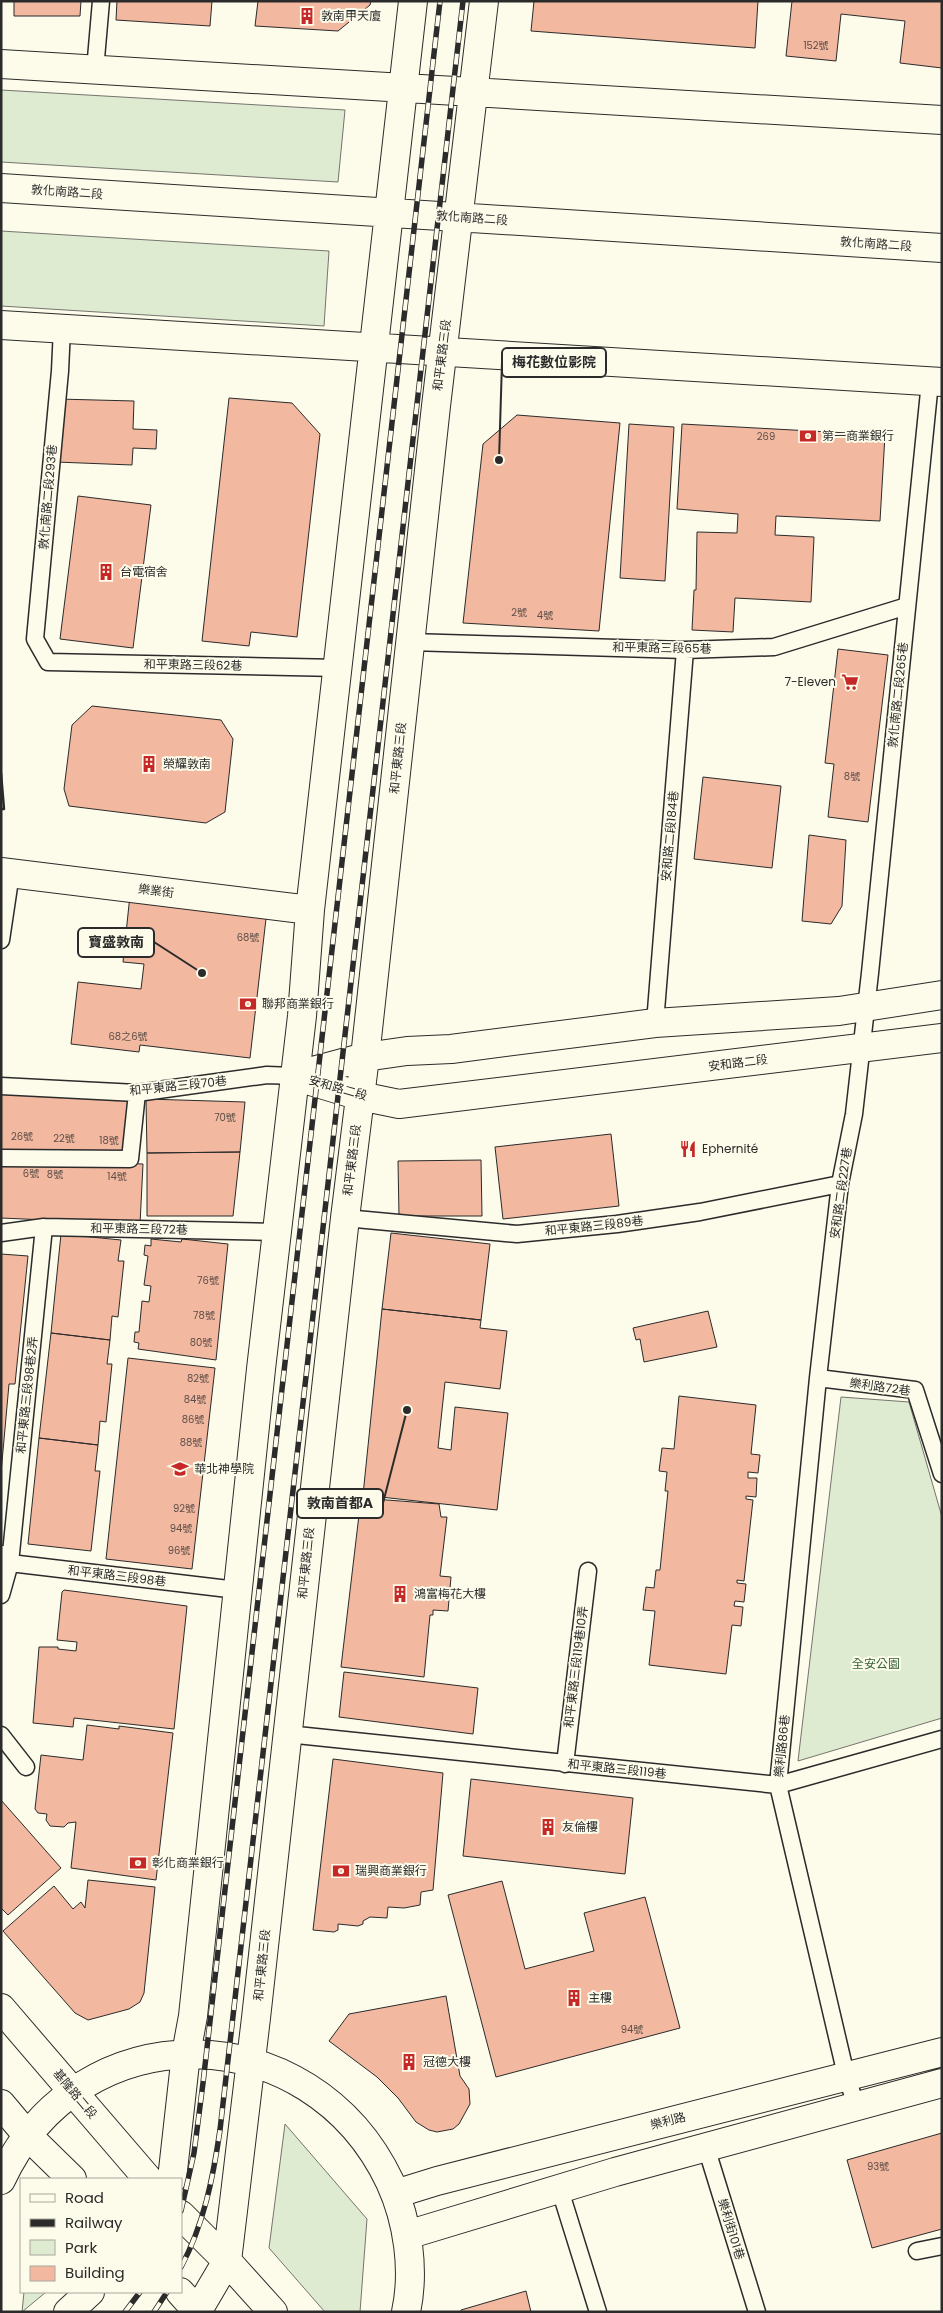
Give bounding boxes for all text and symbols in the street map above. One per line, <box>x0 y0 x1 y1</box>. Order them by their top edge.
building icon: 敦南甲天廈 <box>297 6 317 26</box>
place label: 敦南甲天廈 <box>321 7 381 24</box>
house number: 152號 <box>803 38 829 53</box>
street label: 敦化南路二段 <box>31 181 104 202</box>
street label: 敦化南路二段 <box>436 207 509 228</box>
street label: 敦化南路二段 <box>840 233 913 254</box>
street label: 和平東路三段 <box>429 318 454 392</box>
callout: 梅花數位影院 <box>502 348 606 377</box>
text: 梅花數位影院 <box>512 352 596 372</box>
bank icon: 第一商業銀行 <box>798 426 818 446</box>
place label: 第一商業銀行 <box>822 427 894 444</box>
house number: 269 <box>757 429 775 444</box>
street label: 敦化南路二段293巷 <box>34 444 61 550</box>
building icon: 台電宿舍 <box>96 562 116 582</box>
place label: 台電宿舍 <box>120 563 168 580</box>
house number: 2號 <box>511 605 527 620</box>
house number: 4號 <box>537 608 553 623</box>
street label: 和平東路三段65巷 <box>612 638 712 657</box>
street label: 敦化南路二段265巷 <box>884 641 911 749</box>
street label: 和平東路三段62巷 <box>144 655 242 674</box>
supermarket icon: 7-Eleven <box>840 672 860 692</box>
place label: 7-Eleven <box>784 673 836 690</box>
street label: 和平東路三段 <box>385 721 410 795</box>
building icon: 榮耀敦南 <box>139 754 159 774</box>
place label: 榮耀敦南 <box>163 755 211 772</box>
house number: 8號 <box>844 769 860 784</box>
street label: 安和路二段184巷 <box>657 790 682 882</box>
street label: 樂業街 <box>137 880 175 901</box>
callout: 寶盛敦南 <box>78 928 154 957</box>
house number: 68號 <box>237 930 259 945</box>
text: 寶盛敦南 <box>88 932 144 952</box>
bank icon: 聯邦商業銀行 <box>238 994 258 1014</box>
place label: 聯邦商業銀行 <box>262 995 334 1012</box>
house number: 68之6號 <box>108 1029 148 1044</box>
street label: 安和路二段 <box>707 1050 769 1075</box>
street label: 安和路二段 <box>307 1071 369 1104</box>
street label: 和平東路三段70巷 <box>128 1072 228 1099</box>
house number: 70號 <box>214 1110 236 1125</box>
street label: 和平東路三段 <box>339 1123 364 1197</box>
house number: 26號 <box>11 1129 33 1144</box>
house number: 22號 <box>53 1131 75 1146</box>
house number: 18號 <box>99 1133 119 1148</box>
restaurant icon: Ephernité <box>678 1139 698 1159</box>
place label: Ephernité <box>702 1140 758 1157</box>
street label: 安和路二段227巷 <box>826 1146 855 1240</box>
house number: 6號 <box>23 1166 39 1181</box>
house number: 8號 <box>47 1167 63 1182</box>
house number: 14號 <box>107 1169 127 1184</box>
street label: 和平東路三段89巷 <box>544 1212 644 1239</box>
street label: 和平東路三段72巷 <box>90 1219 188 1238</box>
house number: 76號 <box>197 1273 219 1288</box>
house number: 78號 <box>193 1308 215 1323</box>
street label: 和平東路三段98巷2弄 <box>12 1335 41 1455</box>
house number: 80號 <box>190 1335 212 1350</box>
house number: 82號 <box>187 1371 209 1386</box>
street label: 樂利路72巷 <box>848 1374 912 1399</box>
house number: 84號 <box>184 1392 206 1407</box>
house number: 86號 <box>182 1412 204 1427</box>
house number: 88號 <box>180 1435 202 1450</box>
school or university icon: 華北神學院 <box>170 1459 190 1479</box>
place label: 華北神學院 <box>194 1460 254 1477</box>
callout: 敦南首都A <box>297 1489 383 1518</box>
text: 敦南首都A <box>307 1493 374 1513</box>
house number: 92號 <box>173 1501 195 1516</box>
house number: 94號 <box>170 1521 192 1536</box>
street label: 和平東路三段 <box>293 1526 318 1600</box>
house number: 96號 <box>168 1543 190 1558</box>
street label: 和平東路三段98巷 <box>67 1561 167 1590</box>
building icon: 鴻富梅花大樓 <box>390 1584 410 1604</box>
place label: 鴻富梅花大樓 <box>414 1585 486 1602</box>
street label: 和平東路三段119巷10弄 <box>560 1605 591 1729</box>
park label: 全安公園 <box>852 1655 900 1672</box>
street label: 樂利路86巷 <box>770 1714 793 1778</box>
street label: 和平東路三段119巷 <box>567 1755 667 1782</box>
building icon: 友倫樓 <box>538 1817 558 1837</box>
place label: 友倫樓 <box>562 1818 598 1835</box>
bank icon: 彰化商業銀行 <box>128 1853 148 1873</box>
place label: 彰化商業銀行 <box>152 1854 224 1871</box>
bank icon: 瑞興商業銀行 <box>331 1861 351 1881</box>
place label: 瑞興商業銀行 <box>355 1862 427 1879</box>
street label: 和平東路三段 <box>249 1928 274 2002</box>
building icon: 主樓 <box>564 1988 584 2008</box>
place label: 主樓 <box>588 1989 612 2006</box>
house number: 94號 <box>621 2022 643 2037</box>
building icon: 冠德大樓 <box>399 2052 419 2072</box>
place label: 冠德大樓 <box>423 2053 471 2070</box>
street label: 基隆路二段 <box>50 2065 101 2122</box>
street label: 樂利路 <box>648 2108 687 2133</box>
house number: 93號 <box>867 2159 889 2174</box>
legend <box>20 2178 182 2293</box>
text: Road <box>65 2187 104 2208</box>
street label: 樂利街101巷 <box>714 2196 749 2262</box>
text: Railway <box>65 2212 123 2233</box>
text: Park <box>65 2237 97 2258</box>
text: Building <box>65 2262 125 2283</box>

